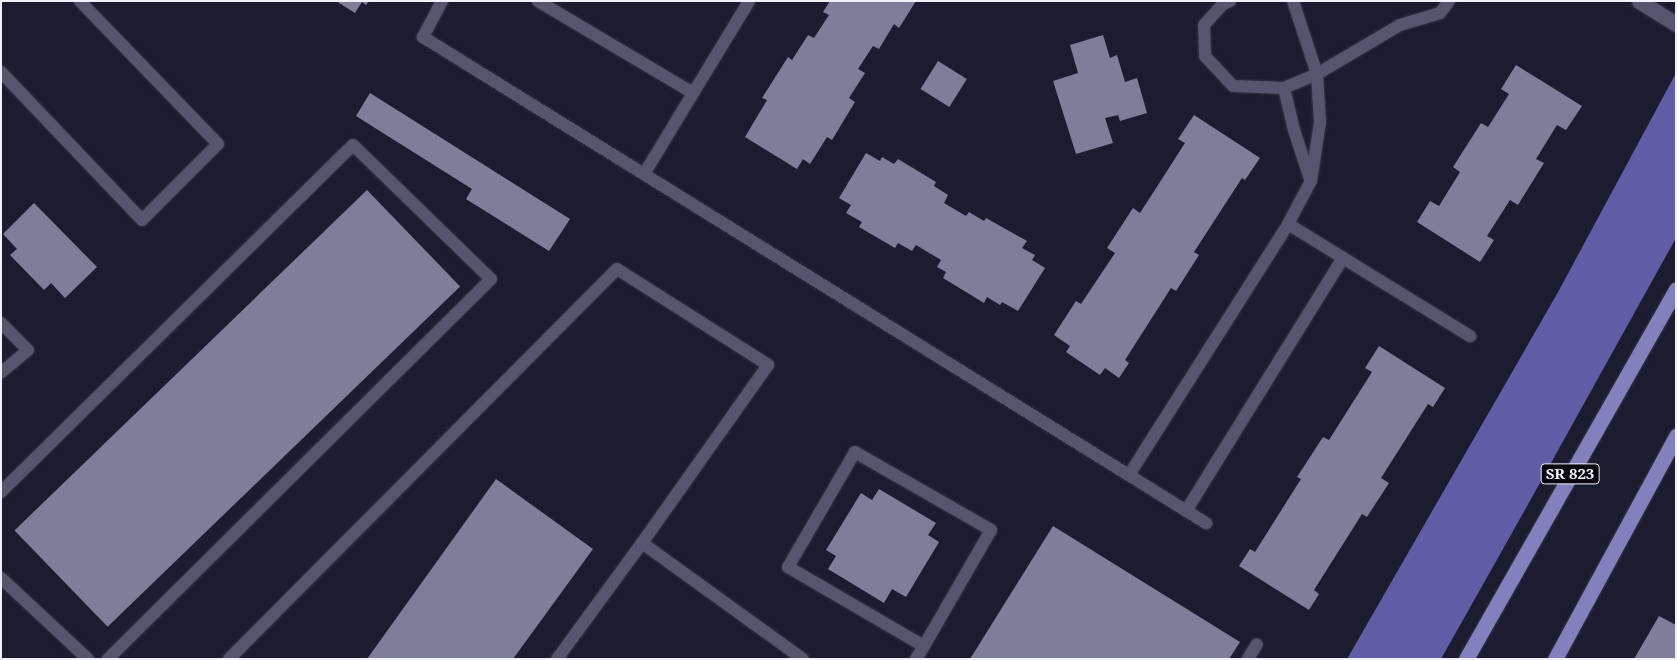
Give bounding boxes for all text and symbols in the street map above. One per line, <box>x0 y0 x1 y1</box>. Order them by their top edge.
road number: SR 823 <box>1540 462 1600 486</box>

